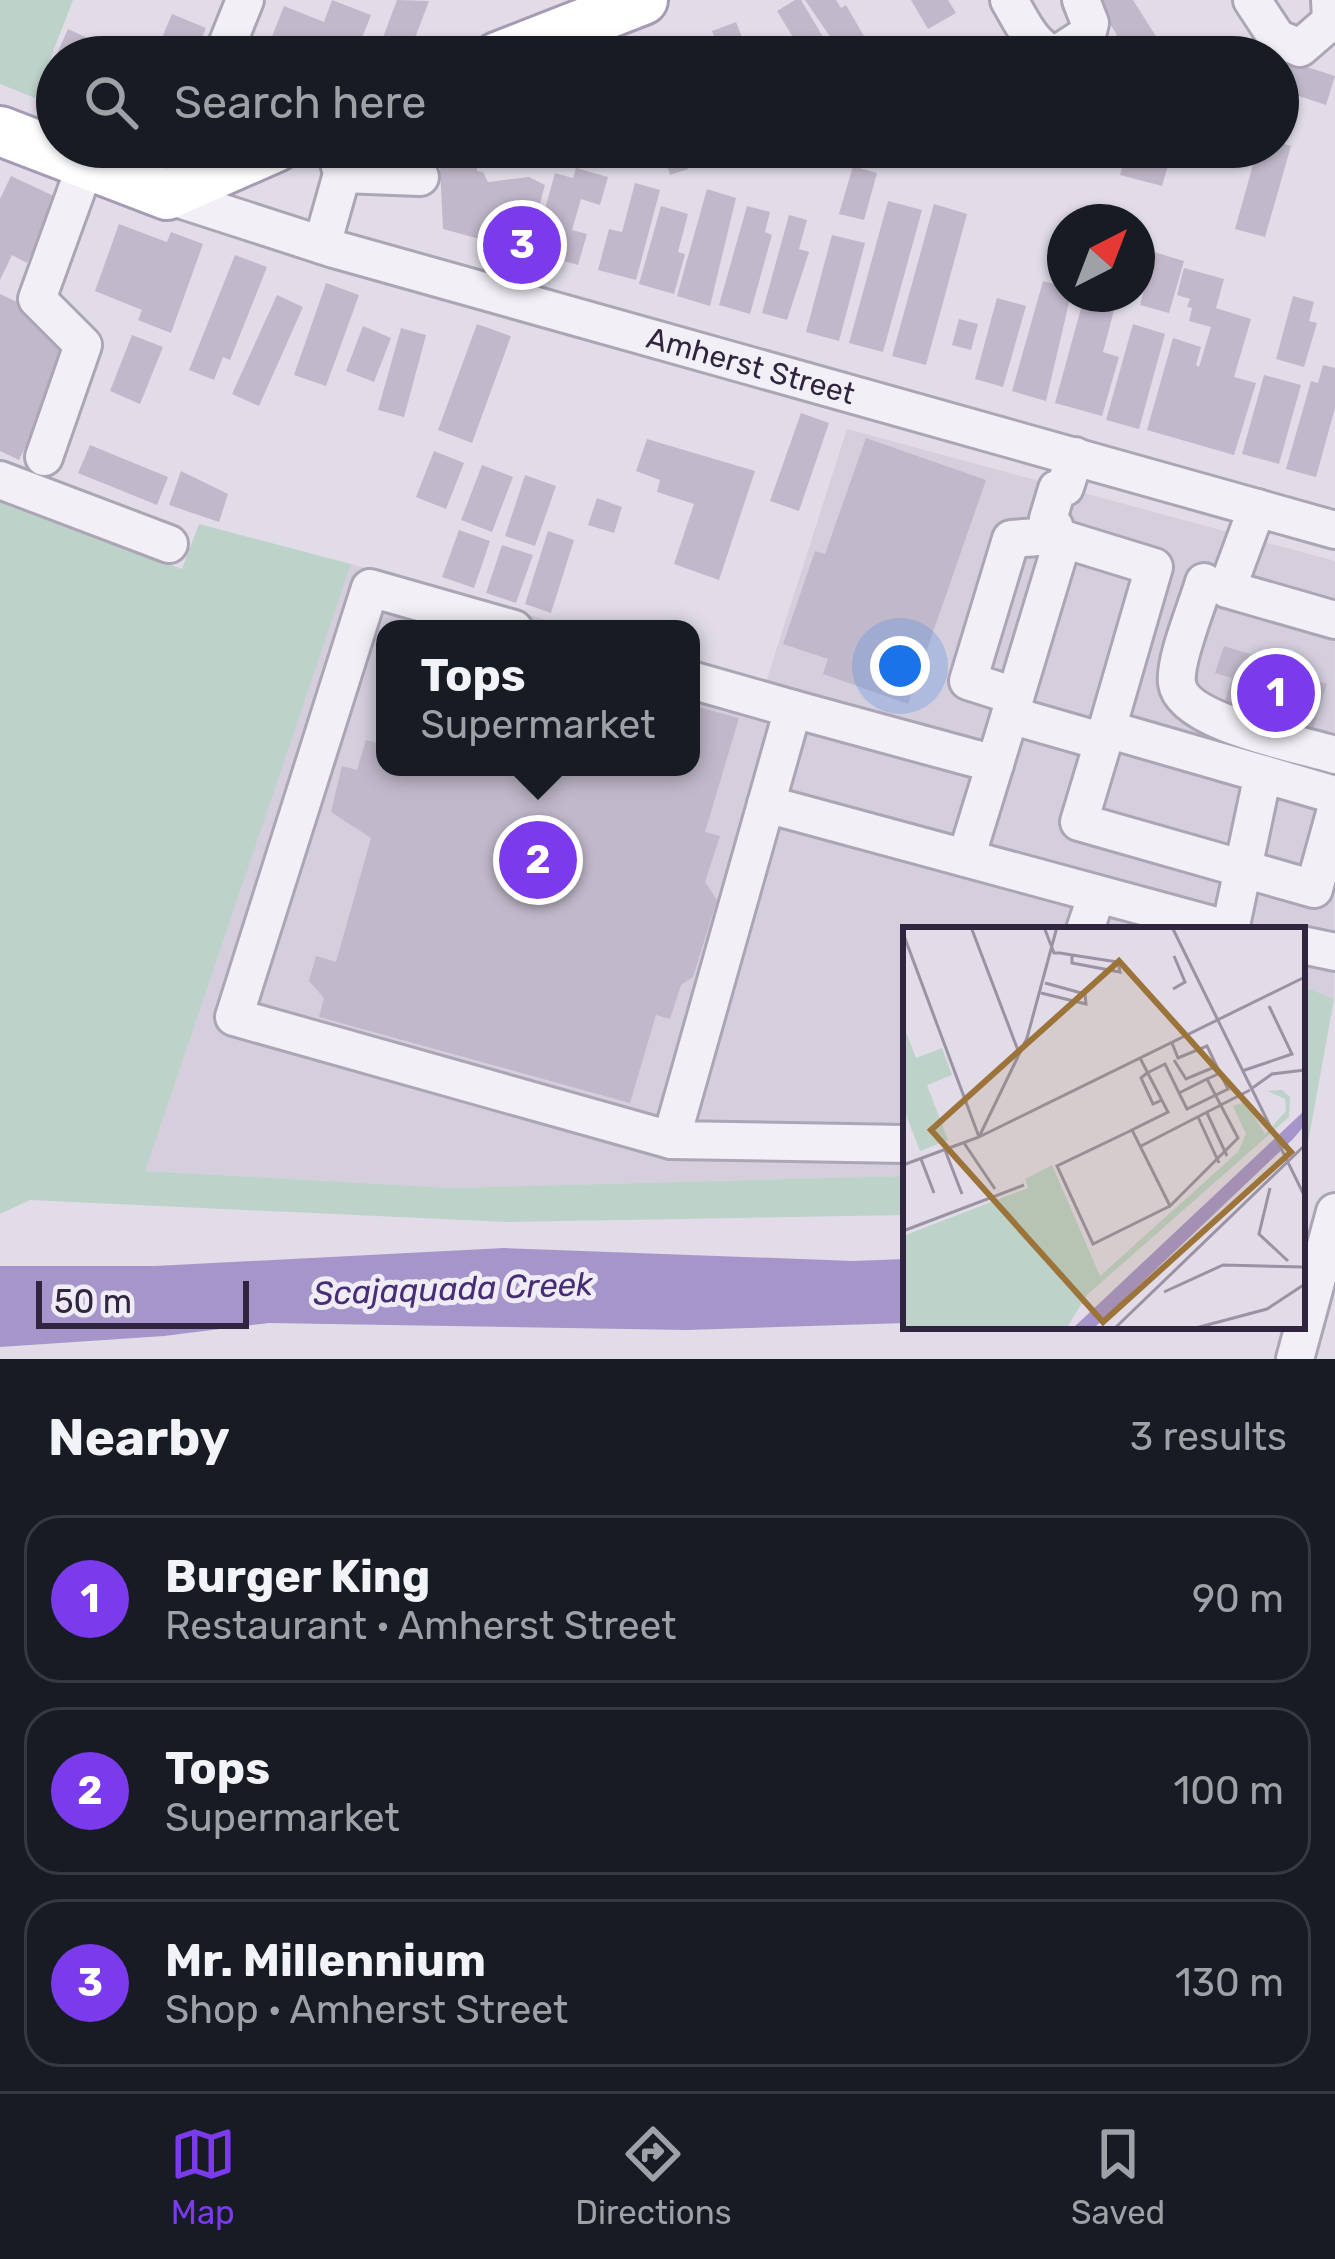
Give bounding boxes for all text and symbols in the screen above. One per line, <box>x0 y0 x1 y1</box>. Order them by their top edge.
search box <box>36 36 1299 168</box>
icon: search <box>78 69 144 135</box>
text: Search here <box>174 76 426 129</box>
pin: 3 <box>483 200 561 290</box>
north arrow <box>1047 204 1155 312</box>
street label: Amherst Street <box>643 320 859 412</box>
popup <box>376 620 700 776</box>
your location <box>870 636 930 696</box>
pin: 1 <box>1237 648 1315 738</box>
text: Tops <box>421 649 526 702</box>
text: Supermarket <box>421 702 655 748</box>
pin: 2 <box>499 815 577 905</box>
inset map <box>903 927 1305 1329</box>
water label: Scajaquada Creek <box>312 1264 595 1313</box>
scale bar <box>36 1275 249 1328</box>
text: 50 m <box>54 1282 132 1321</box>
text: Nearby <box>48 1407 230 1468</box>
text: 3 results <box>1130 1414 1287 1460</box>
text: Burger King <box>165 1550 430 1603</box>
text: 1 <box>80 1576 100 1622</box>
text: 90 m <box>1192 1576 1284 1622</box>
text: Restaurant · Amherst Street <box>165 1603 676 1649</box>
text: Tops <box>165 1742 270 1795</box>
text: 2 <box>77 1768 103 1814</box>
text: 100 m <box>1174 1768 1284 1814</box>
text: Supermarket <box>165 1795 400 1841</box>
text: Mr. Millennium <box>165 1934 486 1987</box>
text: 3 <box>77 1960 103 2006</box>
text: 130 m <box>1175 1960 1284 2006</box>
text: Shop · Amherst Street <box>165 1987 568 2033</box>
tab: Map <box>170 2121 236 2232</box>
tab: Directions <box>575 2121 732 2232</box>
tab: Saved <box>1071 2121 1165 2232</box>

